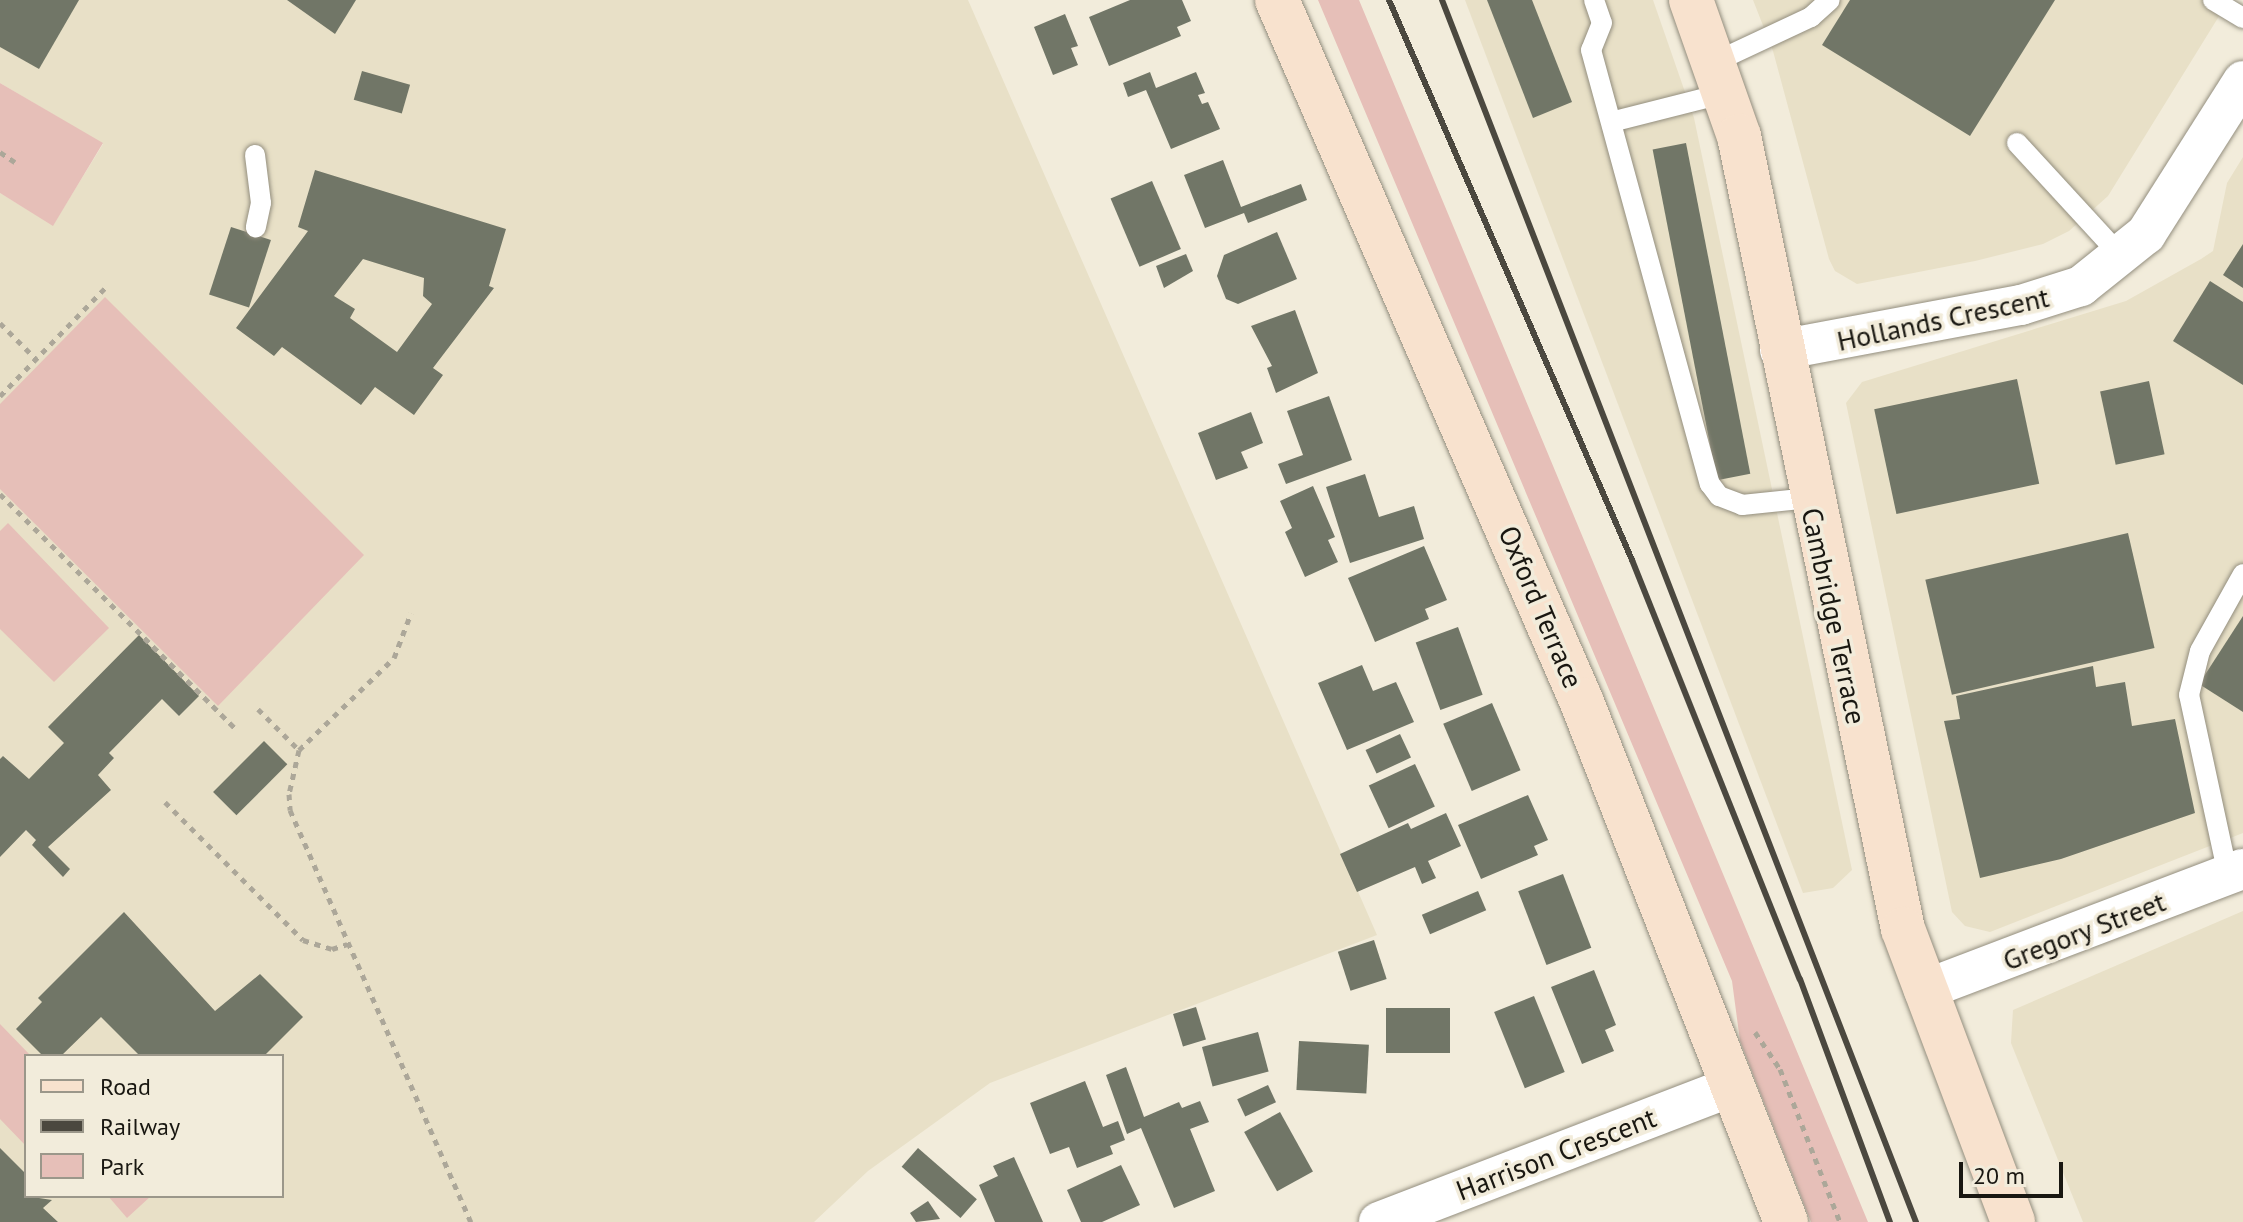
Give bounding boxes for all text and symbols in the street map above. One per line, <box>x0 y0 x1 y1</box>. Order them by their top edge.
street label: Hollands Crescent <box>1834 280 2052 358</box>
street label: Cambridge Terrace <box>1795 504 1873 728</box>
street label: Oxford Terrace <box>1492 520 1590 694</box>
street label: Gregory Street <box>1998 884 2170 978</box>
legend <box>24 1054 284 1198</box>
text: Road <box>100 1071 151 1102</box>
street label: Harrison Crescent <box>1452 1101 1660 1207</box>
text: Railway <box>100 1111 180 1142</box>
scale bar <box>1963 1146 2067 1196</box>
text: Park <box>100 1151 144 1182</box>
text: 20 m <box>1973 1160 2025 1191</box>

